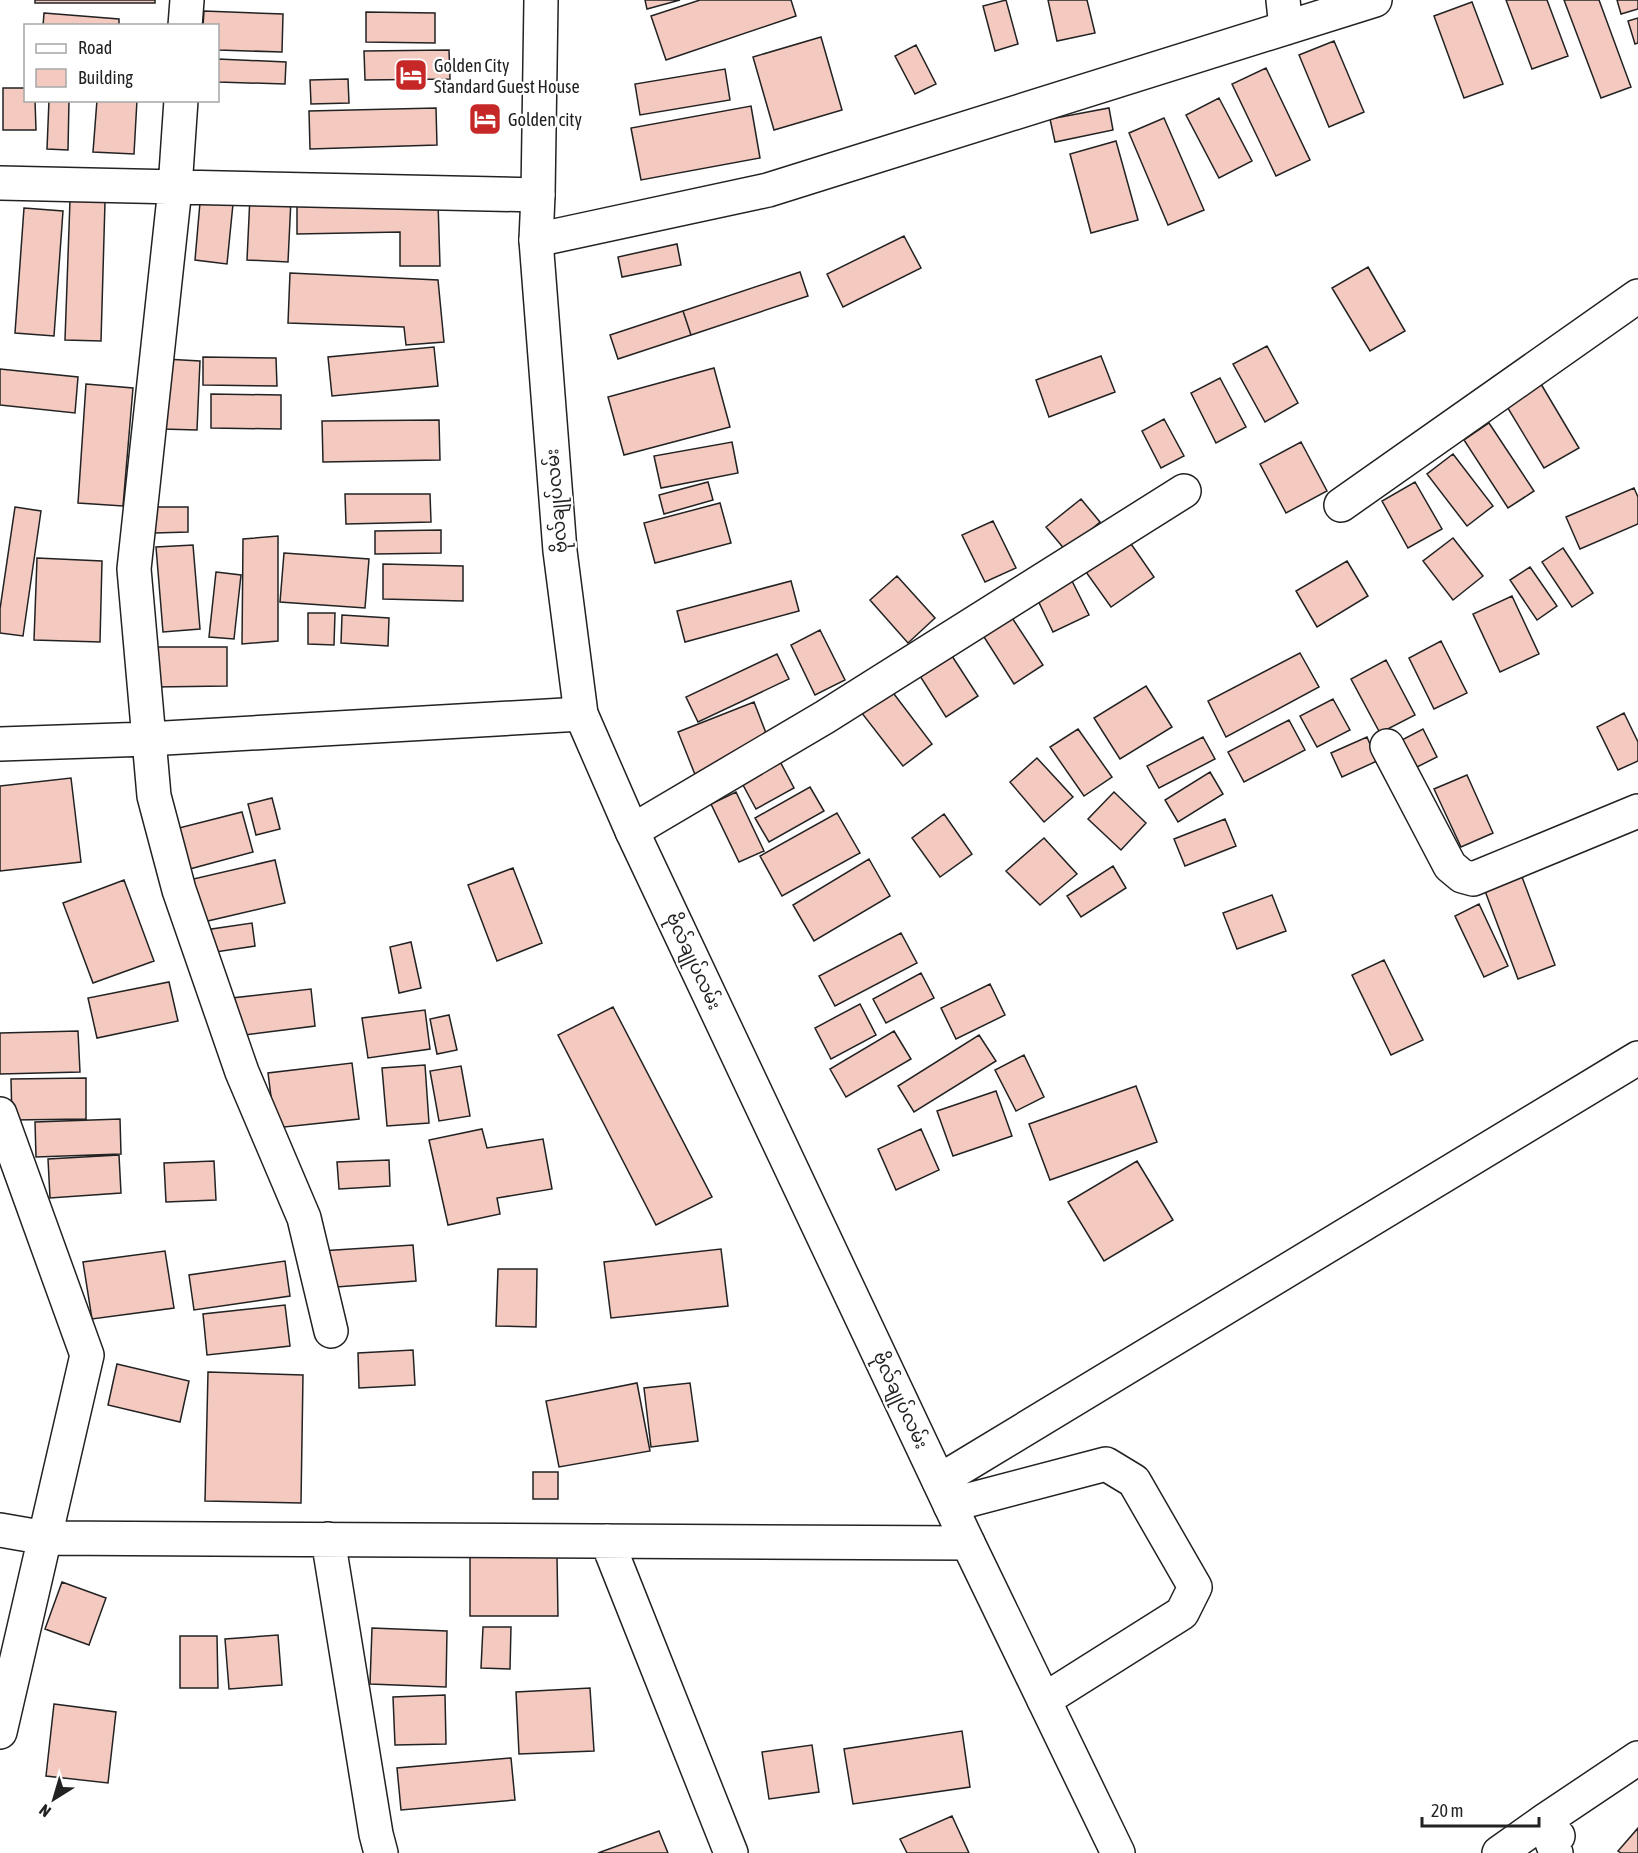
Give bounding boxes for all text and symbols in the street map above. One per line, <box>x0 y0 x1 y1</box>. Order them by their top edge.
legend <box>24 24 219 102</box>
text: Road <box>78 37 112 58</box>
place label: Golden City Standard Guest House <box>434 55 580 97</box>
hotel icon: Golden City Standard Guest House <box>393 57 429 93</box>
text: Building <box>78 67 133 88</box>
hotel icon: Golden city <box>467 101 503 137</box>
place label: Golden city <box>508 109 582 130</box>
street label: ဗိုလ်ချုပ်လမ်း <box>538 447 576 554</box>
street label: ဗိုလ်ချုပ်လမ်း <box>658 908 728 1015</box>
street label: ဗိုလ်ချုပ်လမ်း <box>865 1347 935 1454</box>
north arrow <box>24 1769 84 1829</box>
scale bar <box>1422 1790 1539 1828</box>
text: 20 m <box>1431 1800 1463 1821</box>
text: N <box>36 1801 54 1821</box>

